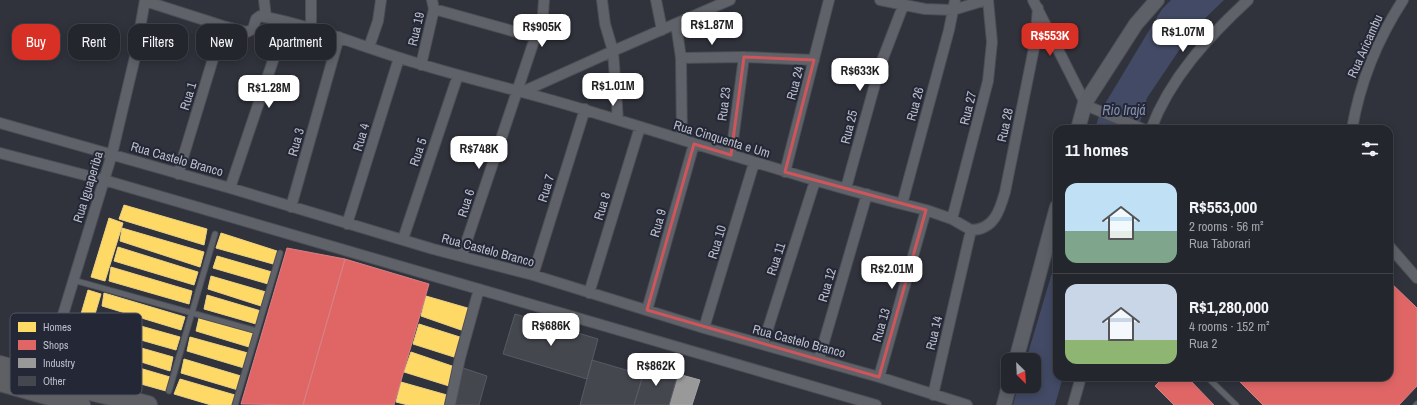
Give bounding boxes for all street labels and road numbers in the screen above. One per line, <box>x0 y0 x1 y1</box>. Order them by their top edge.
street label: Rua 19 <box>404 10 428 48</box>
street label: Rua Aricambu <box>1343 12 1387 80</box>
street label: Rua 24 <box>782 64 808 102</box>
street label: Rua 1 <box>176 80 200 112</box>
street label: Rua 26 <box>902 85 928 123</box>
street label: Rua 23 <box>713 86 735 122</box>
street label: Rua 27 <box>956 89 980 127</box>
street label: Rua 28 <box>993 106 1017 144</box>
street label: Rua 25 <box>837 108 861 146</box>
street label: Rua Cinquenta e Um <box>672 116 772 162</box>
street label: Rua 4 <box>349 121 373 153</box>
street label: Rua 3 <box>284 126 308 158</box>
street label: Rua 5 <box>405 136 431 168</box>
street label: Rua Castelo Branco <box>129 138 225 180</box>
street label: Rua Iguaperiba <box>69 149 107 225</box>
street label: Rua 7 <box>534 172 558 204</box>
street label: Rua 6 <box>454 187 478 219</box>
street label: Rua 8 <box>590 190 614 222</box>
street label: Rua 9 <box>646 207 670 239</box>
street label: Rua 10 <box>704 223 730 261</box>
street label: Rua Castelo Branco <box>440 229 536 271</box>
street label: Rua 11 <box>763 240 789 278</box>
street label: Rua 12 <box>814 266 840 304</box>
street label: Rua 13 <box>868 306 894 344</box>
street label: Rua 14 <box>922 314 946 352</box>
street label: Rua Castelo Branco <box>751 320 847 362</box>

